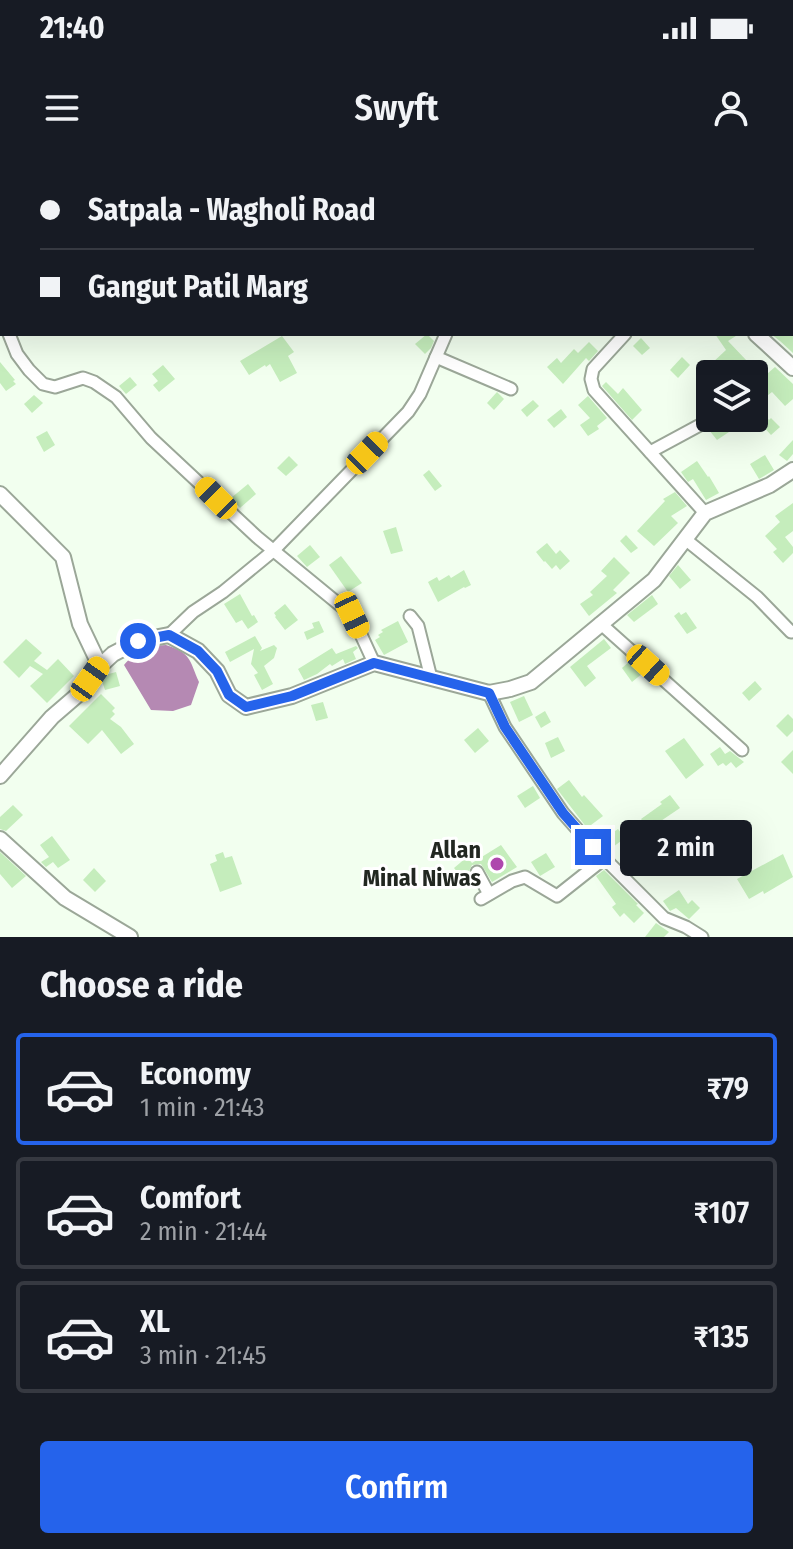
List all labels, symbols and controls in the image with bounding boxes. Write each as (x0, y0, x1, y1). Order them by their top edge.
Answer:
text: 21:40 (40, 10, 105, 46)
icon: menu (40, 86, 84, 130)
text: Swyft (355, 86, 439, 130)
icon: person (709, 86, 753, 130)
text: Satpala - Wagholi Road (88, 192, 376, 228)
text: Gangut Patil Marg (88, 269, 308, 305)
map controls (696, 360, 768, 432)
button: layers (696, 360, 768, 432)
car (342, 427, 392, 479)
car (191, 473, 241, 523)
car (331, 588, 373, 642)
route start (120, 623, 156, 659)
car (622, 640, 674, 690)
car (66, 652, 114, 706)
callout: 2 min (621, 819, 753, 875)
route end (575, 829, 611, 865)
text: 2 min (657, 832, 715, 863)
place label: Allan Minal Niwas (363, 836, 481, 892)
marker: Allan Minal Niwas (488, 855, 506, 873)
text: Choose a ride (40, 963, 243, 1007)
icon: car (44, 1053, 116, 1125)
text: Economy (140, 1056, 251, 1092)
text: ₹79 (707, 1071, 749, 1107)
text: 1 min · 21:43 (140, 1092, 265, 1123)
icon: car (44, 1177, 116, 1249)
text: Comfort (140, 1180, 241, 1216)
text: ₹107 (694, 1195, 749, 1231)
text: 2 min · 21:44 (140, 1216, 267, 1247)
icon: car (44, 1301, 116, 1373)
text: XL (140, 1304, 170, 1340)
text: ₹135 (693, 1319, 749, 1355)
text: 3 min · 21:45 (140, 1340, 267, 1371)
button: Confirm (40, 1441, 753, 1533)

